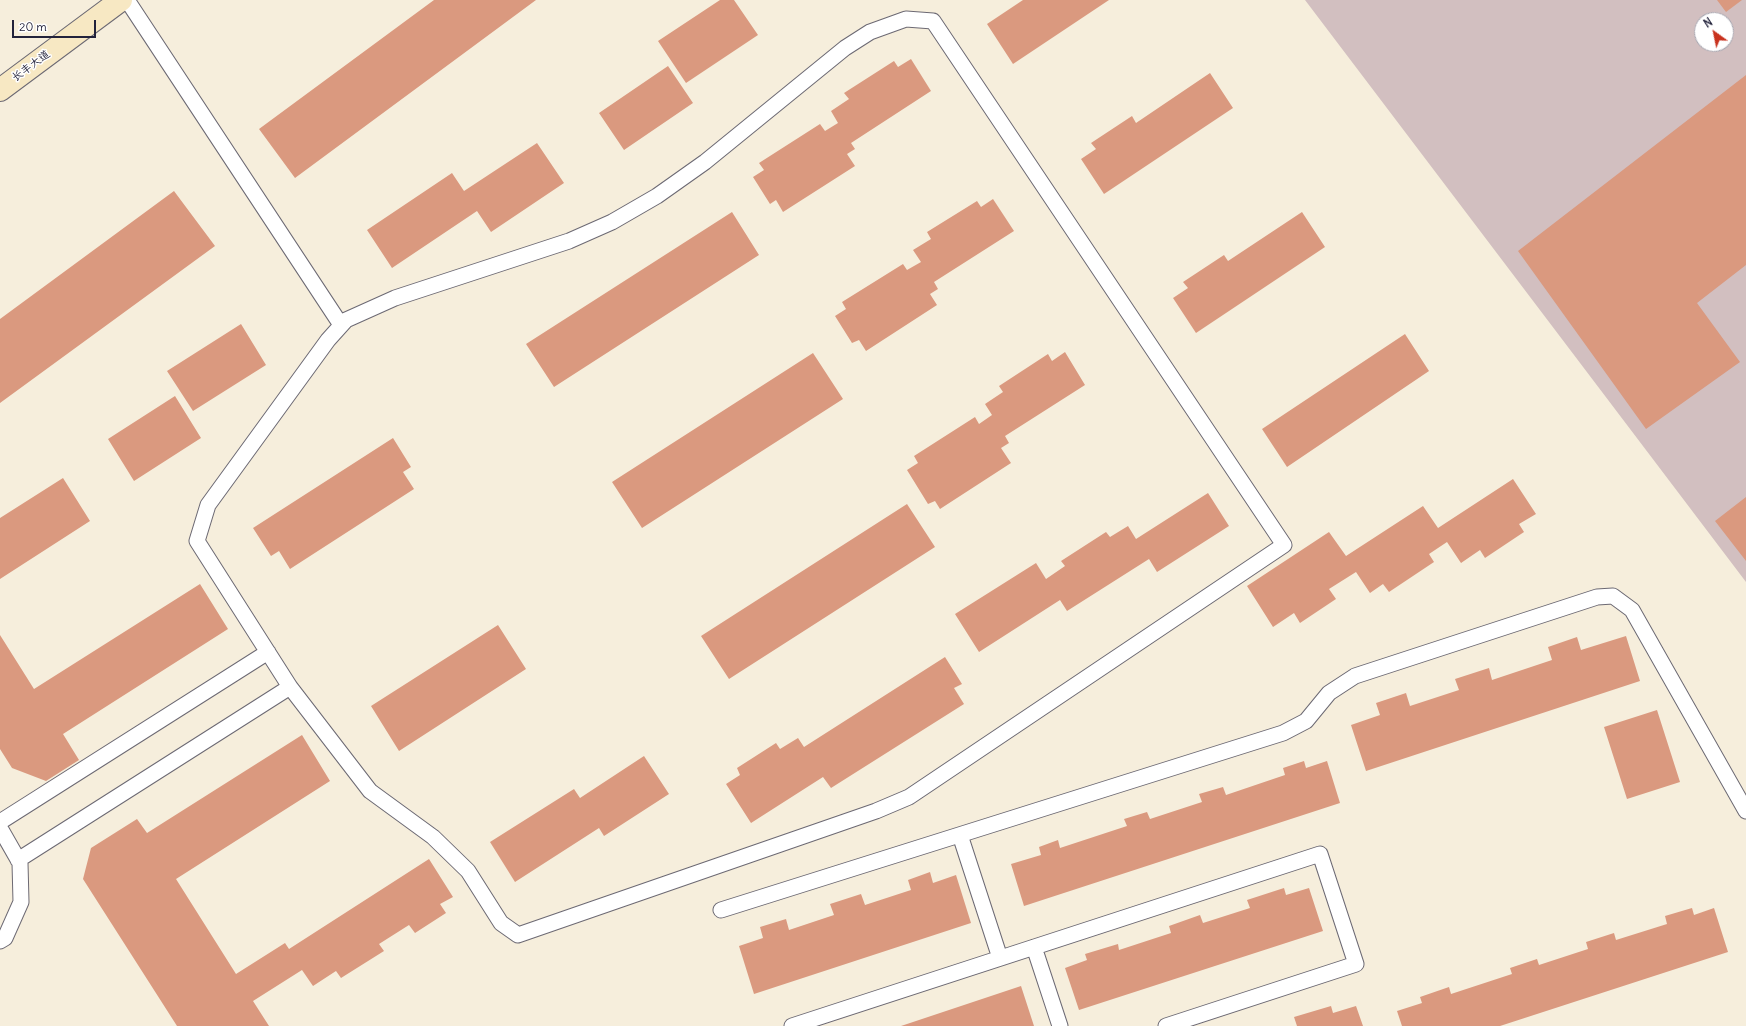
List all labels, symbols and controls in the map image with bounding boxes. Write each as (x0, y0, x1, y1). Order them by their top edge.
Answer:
scale bar (14, 12, 98, 38)
north arrow (1694, 12, 1734, 52)
text: N (1701, 15, 1715, 31)
text: 20 m (19, 19, 47, 34)
street label: 长丰大道 (9, 47, 53, 85)

